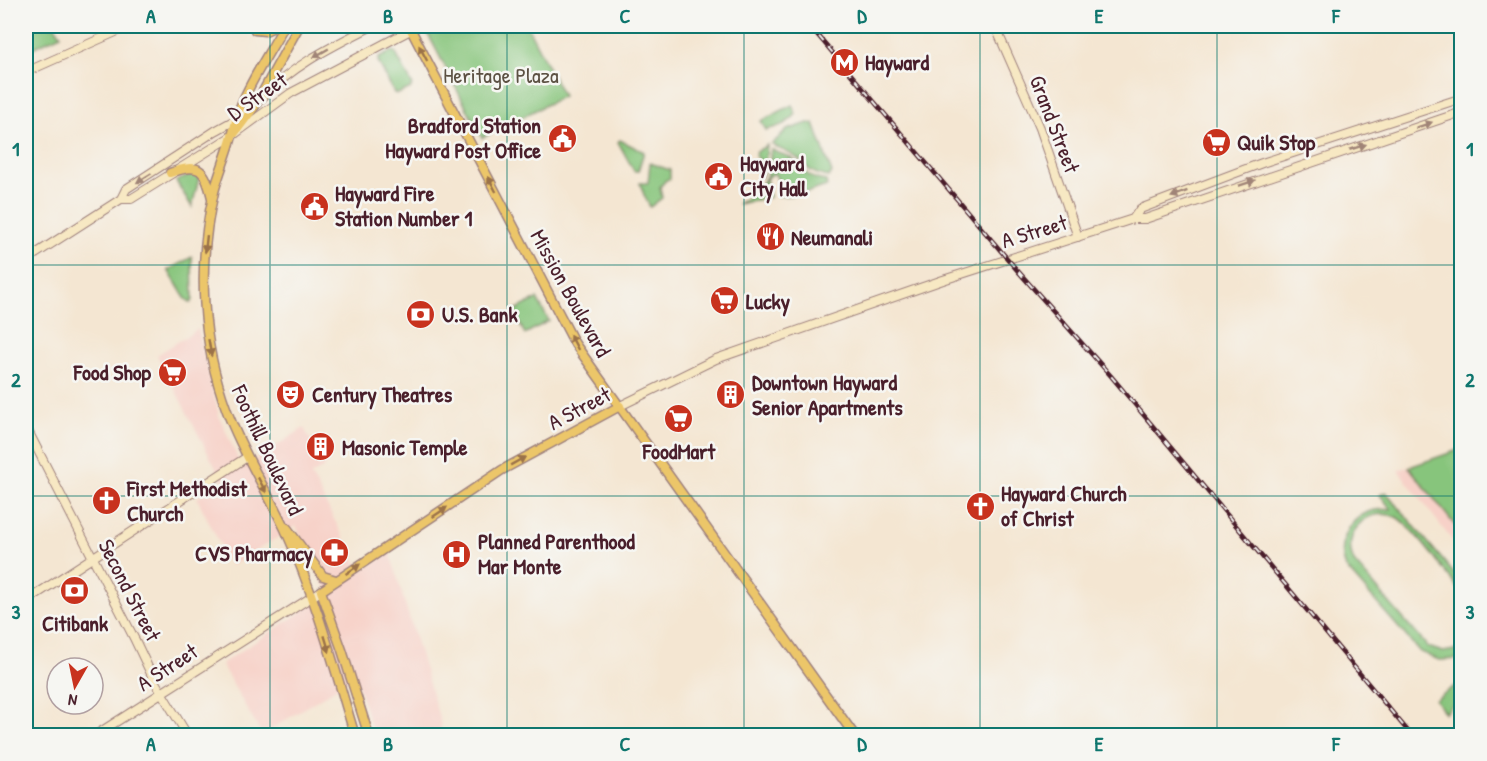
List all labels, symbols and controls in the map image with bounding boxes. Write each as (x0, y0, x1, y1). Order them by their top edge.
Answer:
text: A (146, 2, 156, 29)
text: B (383, 2, 393, 29)
text: C (620, 2, 631, 29)
text: D (857, 2, 867, 29)
text: E (1095, 2, 1104, 29)
text: F (1331, 2, 1341, 29)
one-way arrow (418, 44, 428, 61)
metro station icon: Hayward (828, 46, 860, 78)
place label: Hayward (865, 47, 930, 78)
one-way arrow (312, 48, 329, 58)
park label: Heritage Plaza (443, 60, 559, 90)
street label: D Street (221, 64, 293, 127)
street label: Grand Street (1023, 71, 1088, 178)
place label: Bradford Station Hayward Post Office (385, 110, 541, 166)
one-way arrow (1416, 120, 1434, 129)
public building icon: Bradford Station Hayward Post Office (546, 122, 578, 154)
supermarket icon: Quik Stop (1200, 126, 1232, 158)
place label: Quik Stop (1237, 127, 1316, 158)
text: 1 (12, 135, 20, 162)
text: 1 (1466, 135, 1474, 162)
one-way arrow (1349, 142, 1367, 151)
place label: Hayward City Hall (740, 148, 808, 204)
public building icon: Hayward City Hall (703, 160, 735, 192)
one-way arrow (136, 172, 152, 183)
one-way arrow (487, 175, 497, 192)
place label: Hayward Fire Station Number 1 (335, 178, 472, 233)
one-way arrow (1238, 178, 1256, 188)
one-way arrow (1170, 189, 1188, 199)
public building icon: Hayward Fire Station Number 1 (298, 190, 330, 222)
street label: A Street (998, 207, 1071, 255)
restaurant icon: Neumanali (754, 221, 786, 253)
place label: Neumanali (791, 222, 873, 252)
street label: Mission Boulevard (524, 224, 619, 363)
one-way arrow (201, 234, 211, 253)
supermarket icon: Lucky (709, 285, 741, 317)
place label: Lucky (746, 286, 791, 317)
bank icon: U.S. Bank (405, 298, 437, 330)
place label: U.S. Bank (442, 299, 518, 329)
one-way arrow (569, 333, 579, 350)
one-way arrow (206, 338, 215, 357)
supermarket icon: Food Shop (156, 356, 188, 388)
place label: Food Shop (73, 357, 152, 388)
text: 2 (11, 366, 21, 393)
text: 2 (1465, 366, 1475, 393)
place label: Downtown Hayward Senior Apartments (752, 367, 903, 423)
theatre icon: Century Theatres (275, 378, 307, 410)
street label: Foothill Boulevard (224, 379, 311, 520)
place label: Century Theatres (312, 379, 453, 410)
street label: A Street (542, 379, 616, 437)
building icon: Downtown Hayward Senior Apartments (715, 379, 747, 411)
supermarket icon: FoodMart (663, 403, 695, 435)
building icon: Masonic Temple (305, 431, 337, 463)
place label: Masonic Temple (342, 432, 468, 463)
place label: FoodMart (642, 436, 717, 466)
one-way arrow (510, 456, 527, 466)
place label: First Methodist Church (126, 473, 248, 528)
one-way arrow (257, 477, 267, 494)
place label: Hayward Church of Christ (1001, 478, 1127, 533)
church icon: First Methodist Church (90, 485, 122, 517)
church icon: Hayward Church of Christ (964, 490, 996, 522)
one-way arrow (432, 506, 448, 517)
place label: Planned Parenthood Mar Monte (478, 526, 635, 581)
street label: Second Street (91, 534, 169, 647)
pharmacy icon: CVS Pharmacy (318, 537, 350, 569)
place label: CVS Pharmacy (195, 538, 314, 569)
hospital icon: Planned Parenthood Mar Monte (441, 538, 473, 570)
one-way arrow (344, 563, 360, 575)
bank icon: Citibank (59, 575, 91, 607)
text: 3 (12, 598, 21, 625)
text: 3 (1466, 598, 1475, 625)
place label: Citibank (42, 608, 109, 638)
one-way arrow (323, 635, 332, 653)
street label: A Street (131, 636, 204, 698)
north arrow (45, 656, 105, 716)
text: N (66, 689, 79, 712)
text: A (146, 730, 156, 757)
text: B (383, 730, 393, 757)
text: C (620, 730, 631, 757)
text: D (857, 730, 867, 757)
text: E (1095, 730, 1104, 757)
text: F (1331, 730, 1341, 757)

